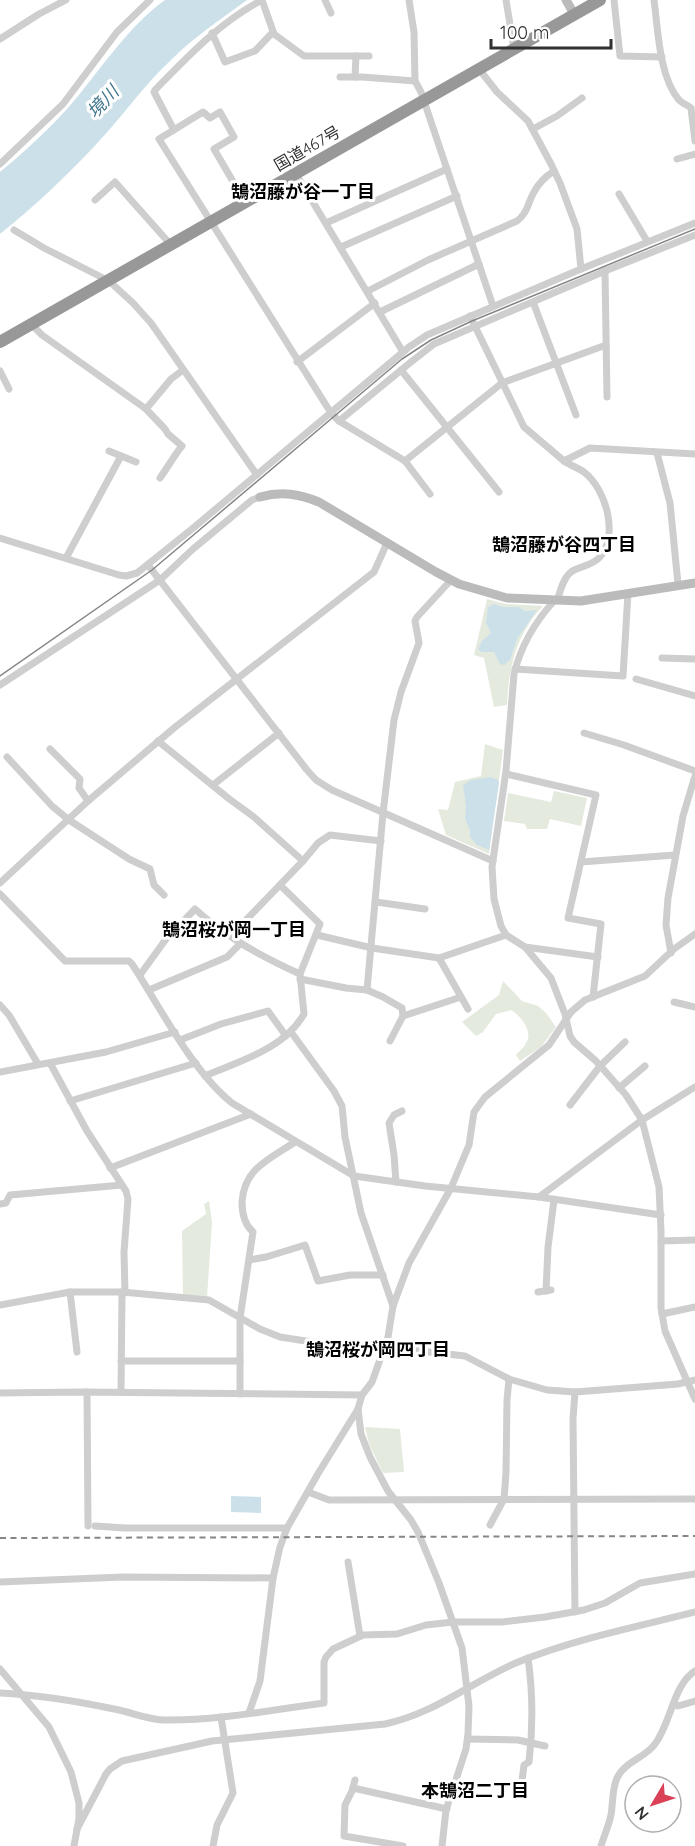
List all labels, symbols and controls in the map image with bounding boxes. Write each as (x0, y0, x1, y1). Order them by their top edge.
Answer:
scale bar (491, 12, 611, 50)
text: 100 m (500, 21, 549, 44)
water label: 境川 (82, 79, 125, 123)
street label: 国道467号 (270, 121, 344, 175)
district label: 鵠沼藤が谷一丁目 (231, 180, 375, 203)
district label: 鵠沼藤が谷四丁目 (492, 533, 636, 556)
district label: 鵠沼桜が岡一丁目 (162, 918, 306, 941)
district label: 鵠沼桜が岡四丁目 (306, 1338, 450, 1361)
north arrow (623, 1774, 683, 1834)
district label: 本鵠沼二丁目 (421, 1779, 529, 1802)
text: N (630, 1803, 653, 1824)

